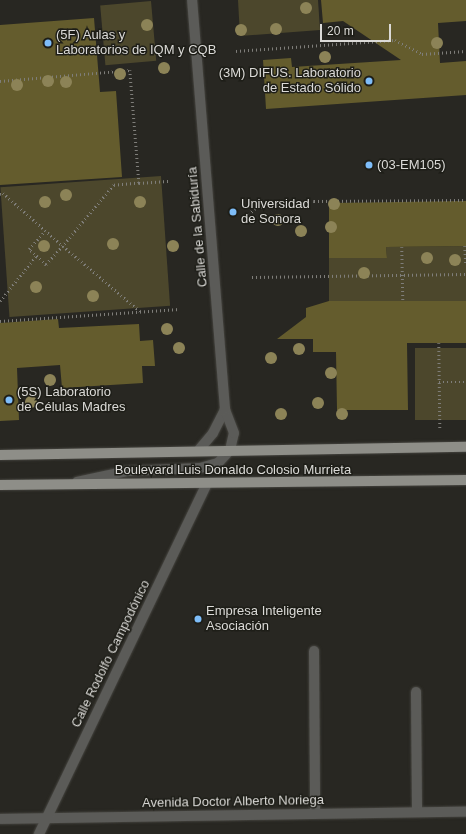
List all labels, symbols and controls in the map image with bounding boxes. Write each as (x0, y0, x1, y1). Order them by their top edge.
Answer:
scale bar (322, 16, 393, 42)
text: 20 m (327, 24, 354, 38)
place label: (5F) Aulas y Laboratorios de IQM y CQB (56, 28, 216, 59)
marker: (5F) Aulas y Laboratorios de IQM y CQB (43, 38, 53, 48)
place label: (3M) DIFUS. Laboratorio de Estado Sólido (219, 66, 361, 97)
marker: (3M) DIFUS. Laboratorio de Estado Sólido (364, 76, 374, 86)
place label: (03-EM105) (377, 157, 446, 173)
marker: (03-EM105) (364, 160, 374, 170)
street label: Calle de la Sabiduría (185, 166, 211, 288)
place label: Universidad de Sonora (241, 197, 310, 228)
marker: Universidad de Sonora (228, 207, 238, 217)
place label: (5S) Laboratorio de Células Madres (17, 385, 125, 416)
marker: (5S) Laboratorio de Células Madres (4, 395, 14, 405)
street label: Boulevard Luis Donaldo Colosio Murrieta (115, 462, 351, 478)
street label: Calle Rodolfo Campodónico (69, 578, 153, 730)
place label: Empresa Inteligente Asociación (206, 604, 322, 635)
marker: Empresa Inteligente Asociación (193, 614, 203, 624)
street label: Avenida Doctor Alberto Noriega (142, 793, 324, 811)

